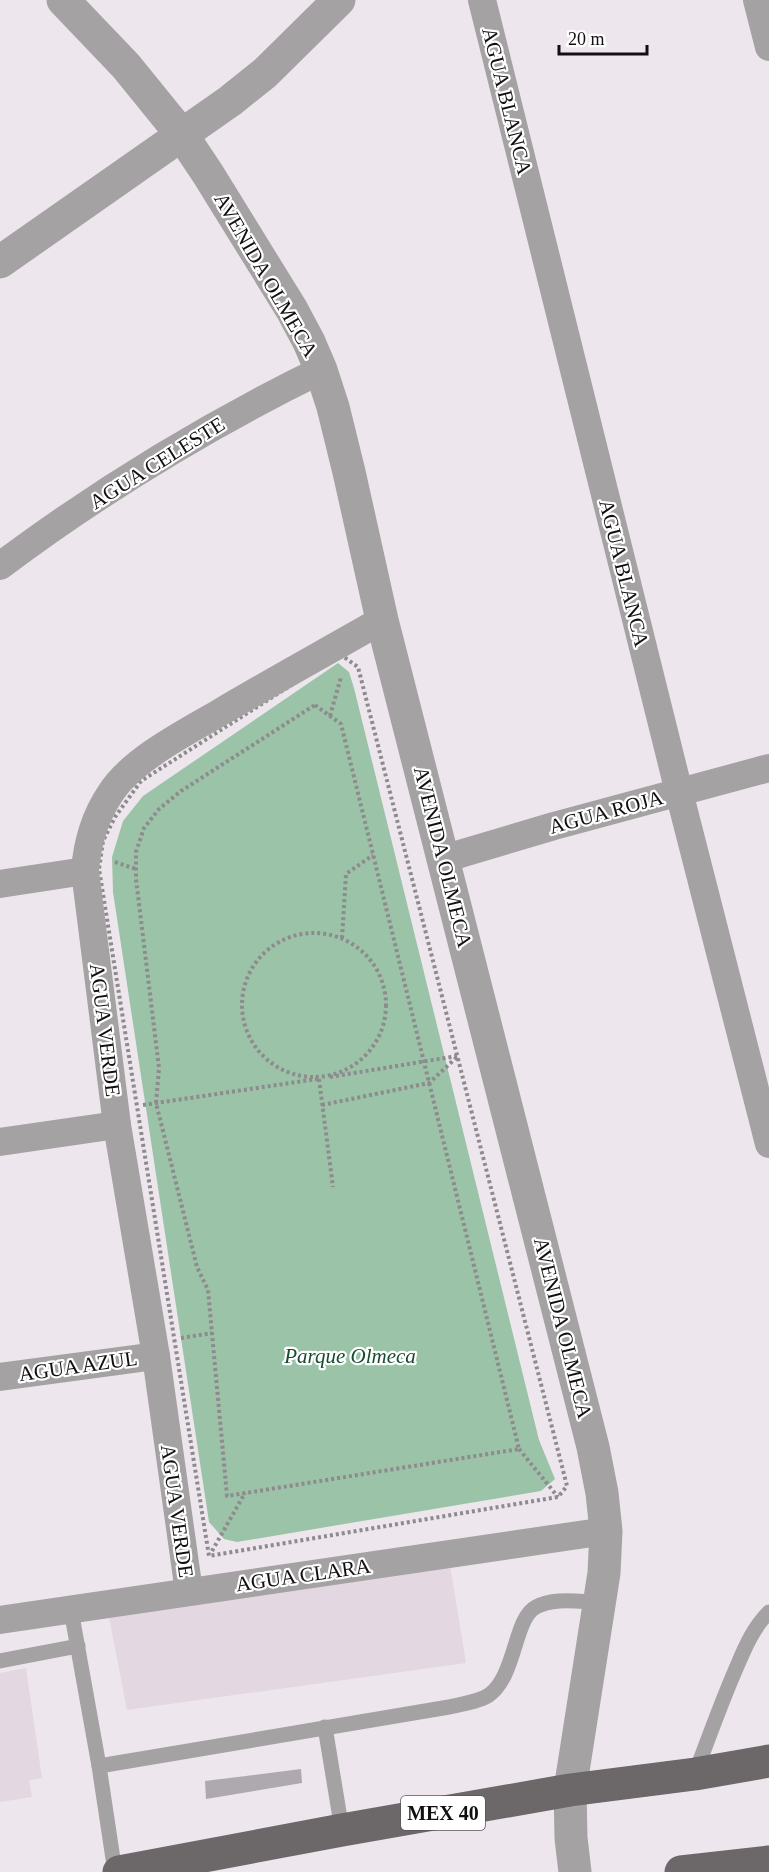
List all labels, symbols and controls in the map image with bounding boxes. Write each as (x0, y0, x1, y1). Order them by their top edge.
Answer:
scale bar (559, 18, 648, 56)
street label: AGUA BLANCA (477, 25, 537, 178)
text: 20 m (568, 29, 605, 49)
street label: AVENIDA OLMECA (209, 189, 323, 362)
street label: AGUA CELESTE (85, 412, 229, 514)
street label: AGUA BLANCA (594, 497, 654, 650)
street label: AVENIDA OLMECA (409, 764, 477, 951)
street label: AGUA ROJA (546, 785, 667, 839)
street label: AGUA VERDE (85, 962, 125, 1098)
street label: AVENIDA OLMECA (529, 1235, 597, 1422)
park label: Parque Olmeca (283, 1344, 416, 1368)
street label: AGUA AZUL (17, 1346, 139, 1386)
street label: AGUA VERDE (156, 1443, 198, 1579)
street label: AGUA CLARA (234, 1554, 373, 1596)
road number: MEX 40 (401, 1796, 485, 1830)

